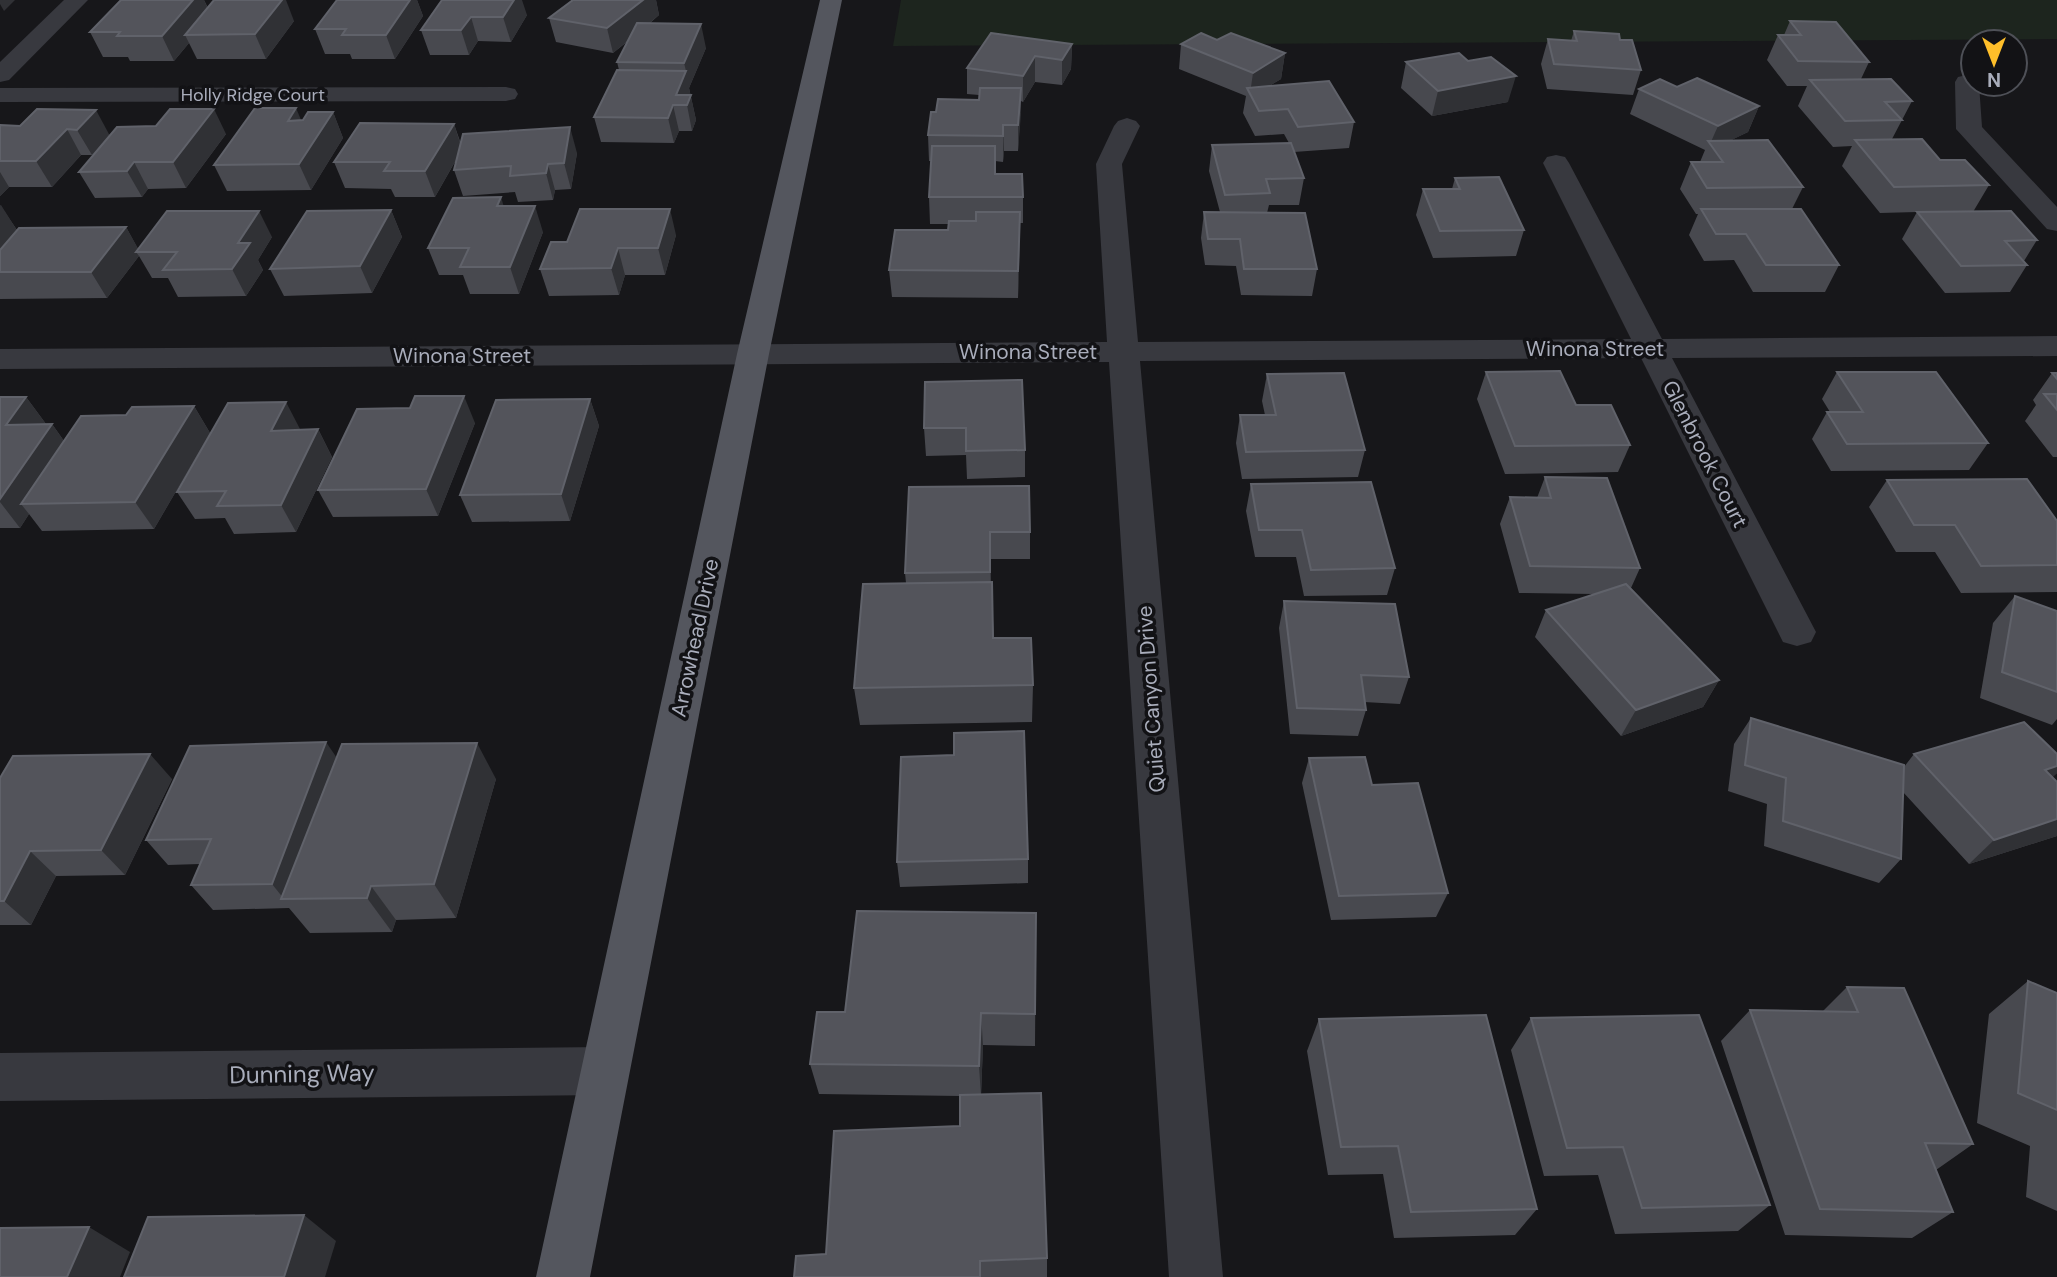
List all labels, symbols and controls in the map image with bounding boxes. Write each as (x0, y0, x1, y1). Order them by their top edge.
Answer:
north arrow (1959, 28, 2029, 98)
text: N (1987, 67, 2001, 92)
street label: Holly Ridge Court (181, 83, 325, 107)
street label: Winona Street (1526, 335, 1664, 363)
street label: Winona Street (959, 338, 1097, 366)
street label: Winona Street (393, 342, 531, 370)
street label: Glenbrook Court (1656, 376, 1754, 532)
street label: Arrowhead Drive (665, 556, 725, 720)
street label: Quiet Canyon Drive (1130, 604, 1172, 793)
street label: Dunning Way (229, 1057, 375, 1090)

